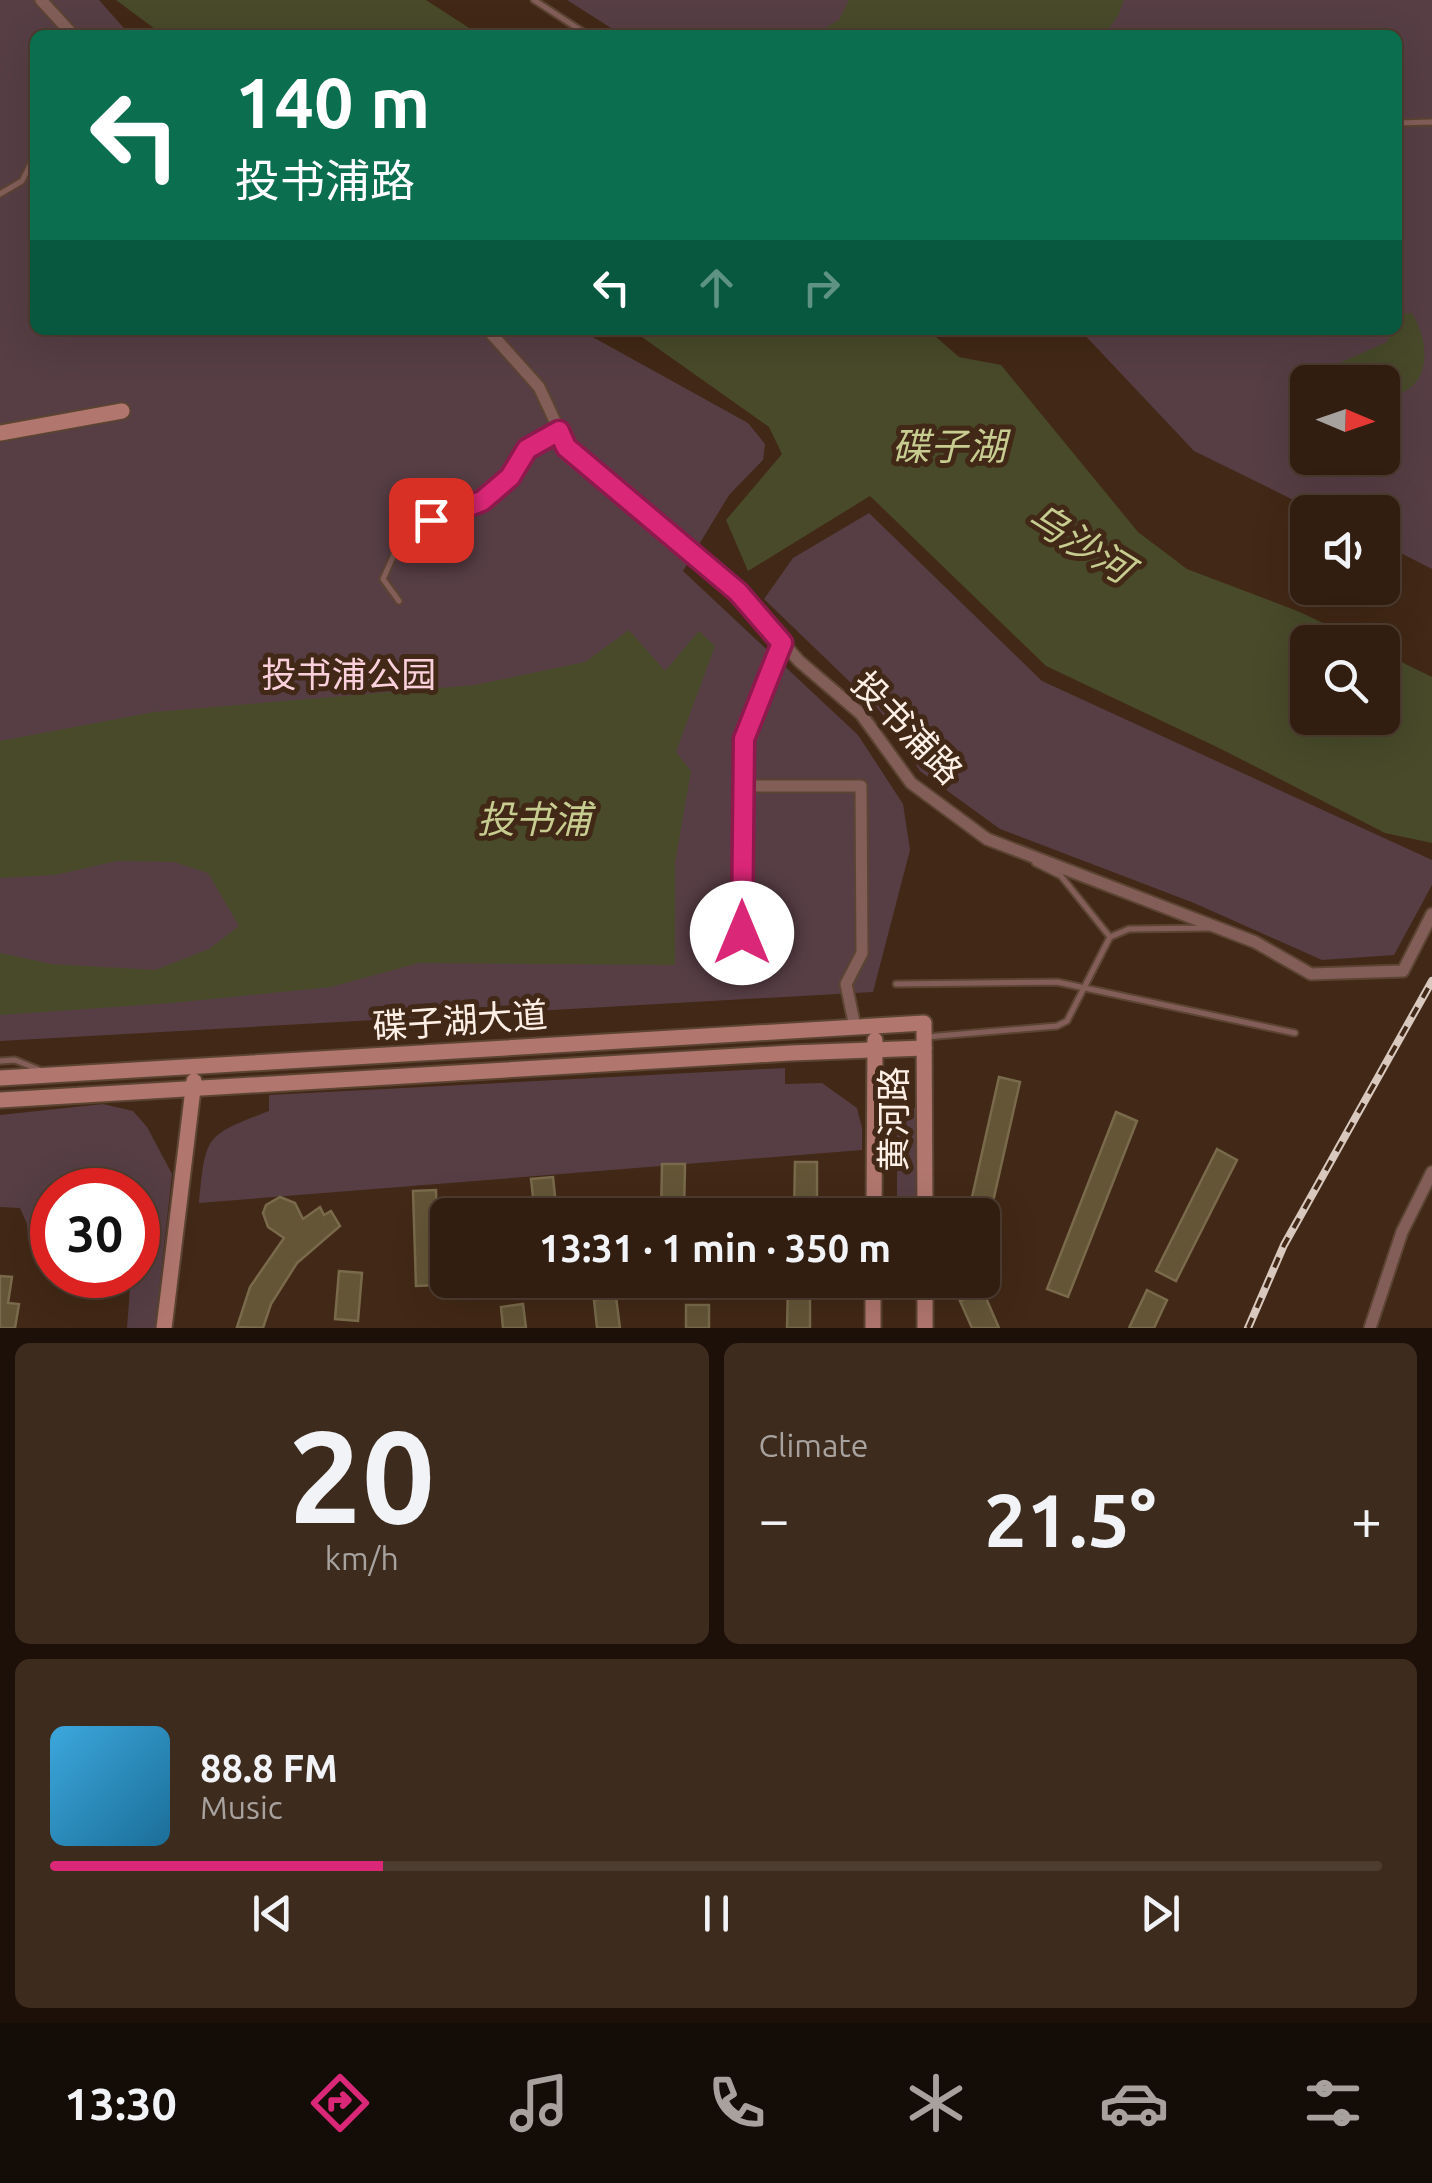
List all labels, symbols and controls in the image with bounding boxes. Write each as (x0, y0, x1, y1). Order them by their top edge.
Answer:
text: 140 m (235, 63, 430, 141)
icon: left (70, 70, 200, 200)
text: 投书浦路 (235, 155, 415, 206)
icon: left (584, 260, 639, 315)
icon: ahead (689, 260, 744, 315)
icon: right (794, 260, 849, 315)
north arrow (1290, 365, 1400, 475)
map controls (1290, 365, 1400, 735)
water label: 碟子湖 (892, 425, 1011, 467)
pin (389, 478, 474, 563)
icon: arrive (404, 493, 459, 548)
water label: 乌沙河 (1021, 494, 1146, 594)
button: sound (1290, 495, 1400, 605)
button: search (1290, 625, 1400, 735)
park label: 投书浦公园 (261, 654, 437, 694)
street label: 投书浦路 (845, 663, 971, 792)
water label: 投书浦 (477, 798, 597, 840)
position arrow (690, 881, 794, 985)
street label: 碟子湖大道 (371, 994, 549, 1046)
street label: 黄河路 (873, 1066, 913, 1172)
speed limit sign: 30 (30, 1168, 160, 1298)
text: 13:31 · 1 min · 350 m (539, 1227, 891, 1269)
text: 20 (288, 1402, 435, 1548)
text: Climate (759, 1427, 869, 1463)
text: 21.5° (984, 1477, 1156, 1561)
text: − (759, 1488, 790, 1549)
text: + (1351, 1488, 1382, 1549)
text: km/h (325, 1540, 399, 1576)
text: 88.8 FM (200, 1747, 338, 1789)
text: Music (200, 1789, 283, 1825)
icon: previous (245, 1886, 300, 1941)
icon: pause (689, 1886, 744, 1941)
icon: next (1133, 1886, 1188, 1941)
icon: directions (305, 2068, 375, 2138)
icon: music (504, 2068, 574, 2138)
icon: phone (702, 2068, 772, 2138)
icon: climate (901, 2068, 971, 2138)
icon: car (1099, 2068, 1169, 2138)
icon: filters (1298, 2068, 1368, 2138)
text: 13:30 (64, 2078, 177, 2129)

